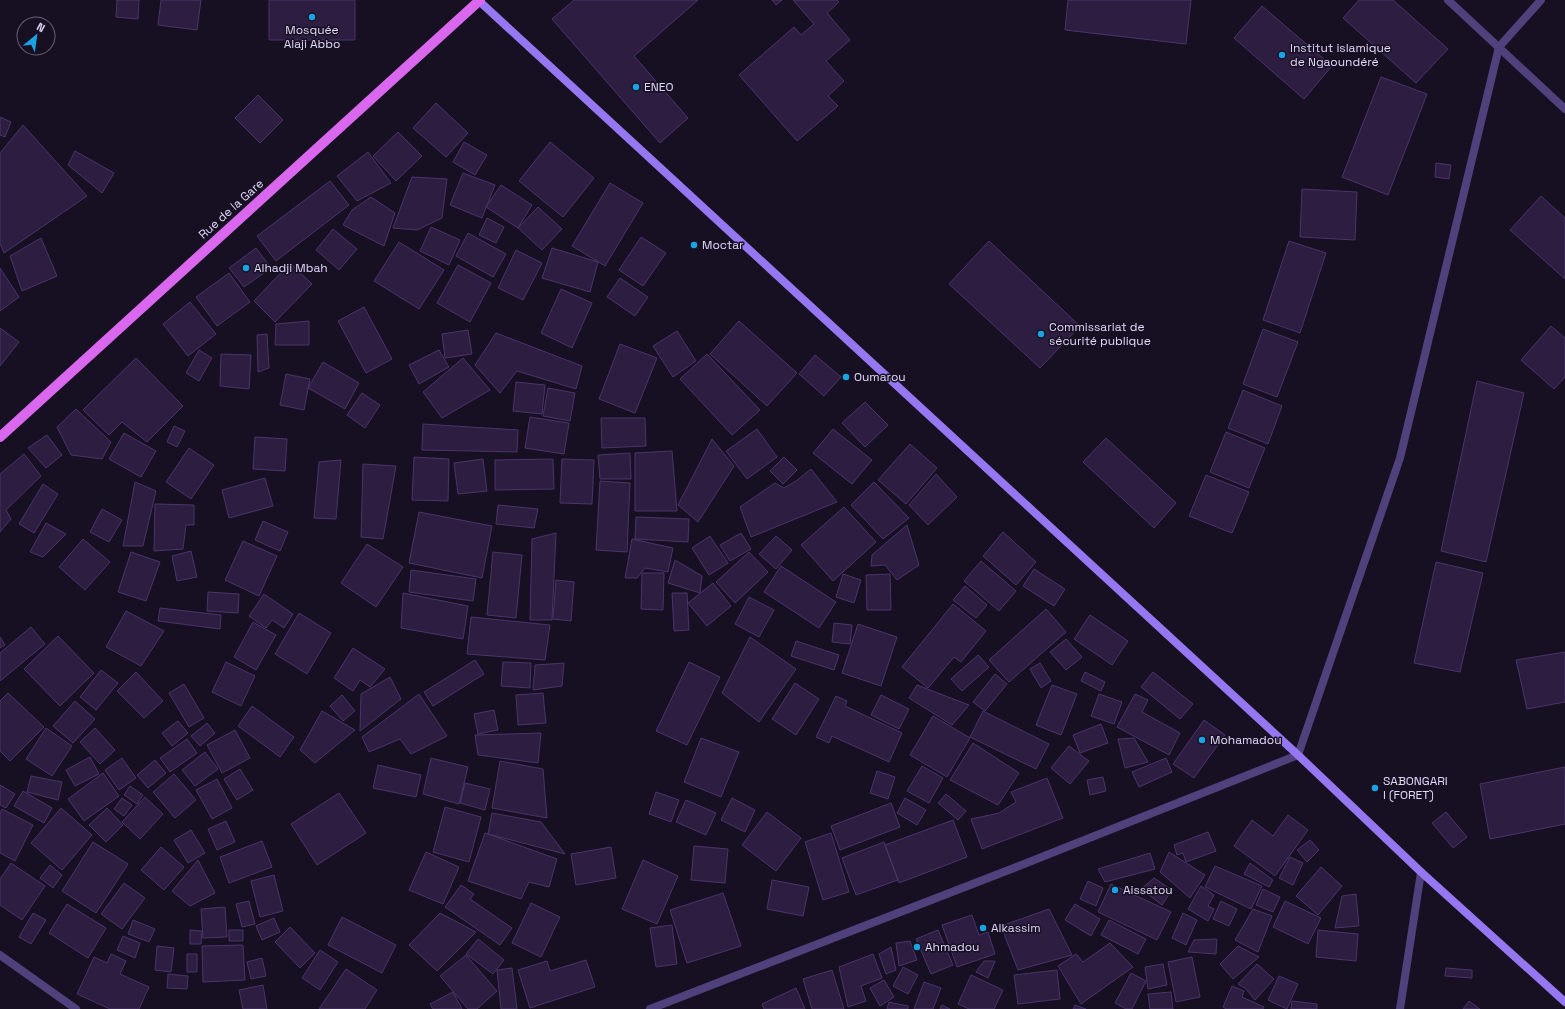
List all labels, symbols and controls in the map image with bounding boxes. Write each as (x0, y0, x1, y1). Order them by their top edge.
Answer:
marker: Mosquée Alaji Abbo (307, 12, 317, 22)
north arrow (16, 16, 56, 56)
text: N (34, 19, 47, 35)
place label: Mosquée Alaji Abbo (284, 22, 340, 52)
place label: Institut islamique de Ngaoundéré (1290, 40, 1391, 70)
marker: Institut islamique de Ngaoundéré (1277, 50, 1287, 60)
place label: ENEO (644, 79, 674, 95)
marker: ENEO (631, 82, 641, 92)
street label: Rue de la Gare (195, 176, 267, 242)
place label: Moctar (702, 237, 744, 253)
marker: Moctar (689, 240, 699, 250)
place label: Alhadji Mbah (254, 260, 328, 276)
marker: Alhadji Mbah (241, 263, 251, 273)
place label: Commissariat de sécurité publique (1049, 319, 1151, 349)
marker: Commissariat de sécurité publique (1036, 329, 1046, 339)
place label: Oumarou (854, 369, 906, 385)
marker: Oumarou (841, 372, 851, 382)
place label: Mohamadou (1210, 732, 1282, 748)
marker: Mohamadou (1197, 735, 1207, 745)
place label: SABONGARI I (FORET) (1383, 773, 1448, 803)
marker: SABONGARI I (FORET) (1370, 783, 1380, 793)
place label: Aissatou (1123, 882, 1173, 898)
marker: Aissatou (1110, 885, 1120, 895)
place label: Alkassim (991, 920, 1041, 936)
marker: Alkassim (978, 923, 988, 933)
place label: Ahmadou (925, 939, 979, 955)
marker: Ahmadou (912, 942, 922, 952)

